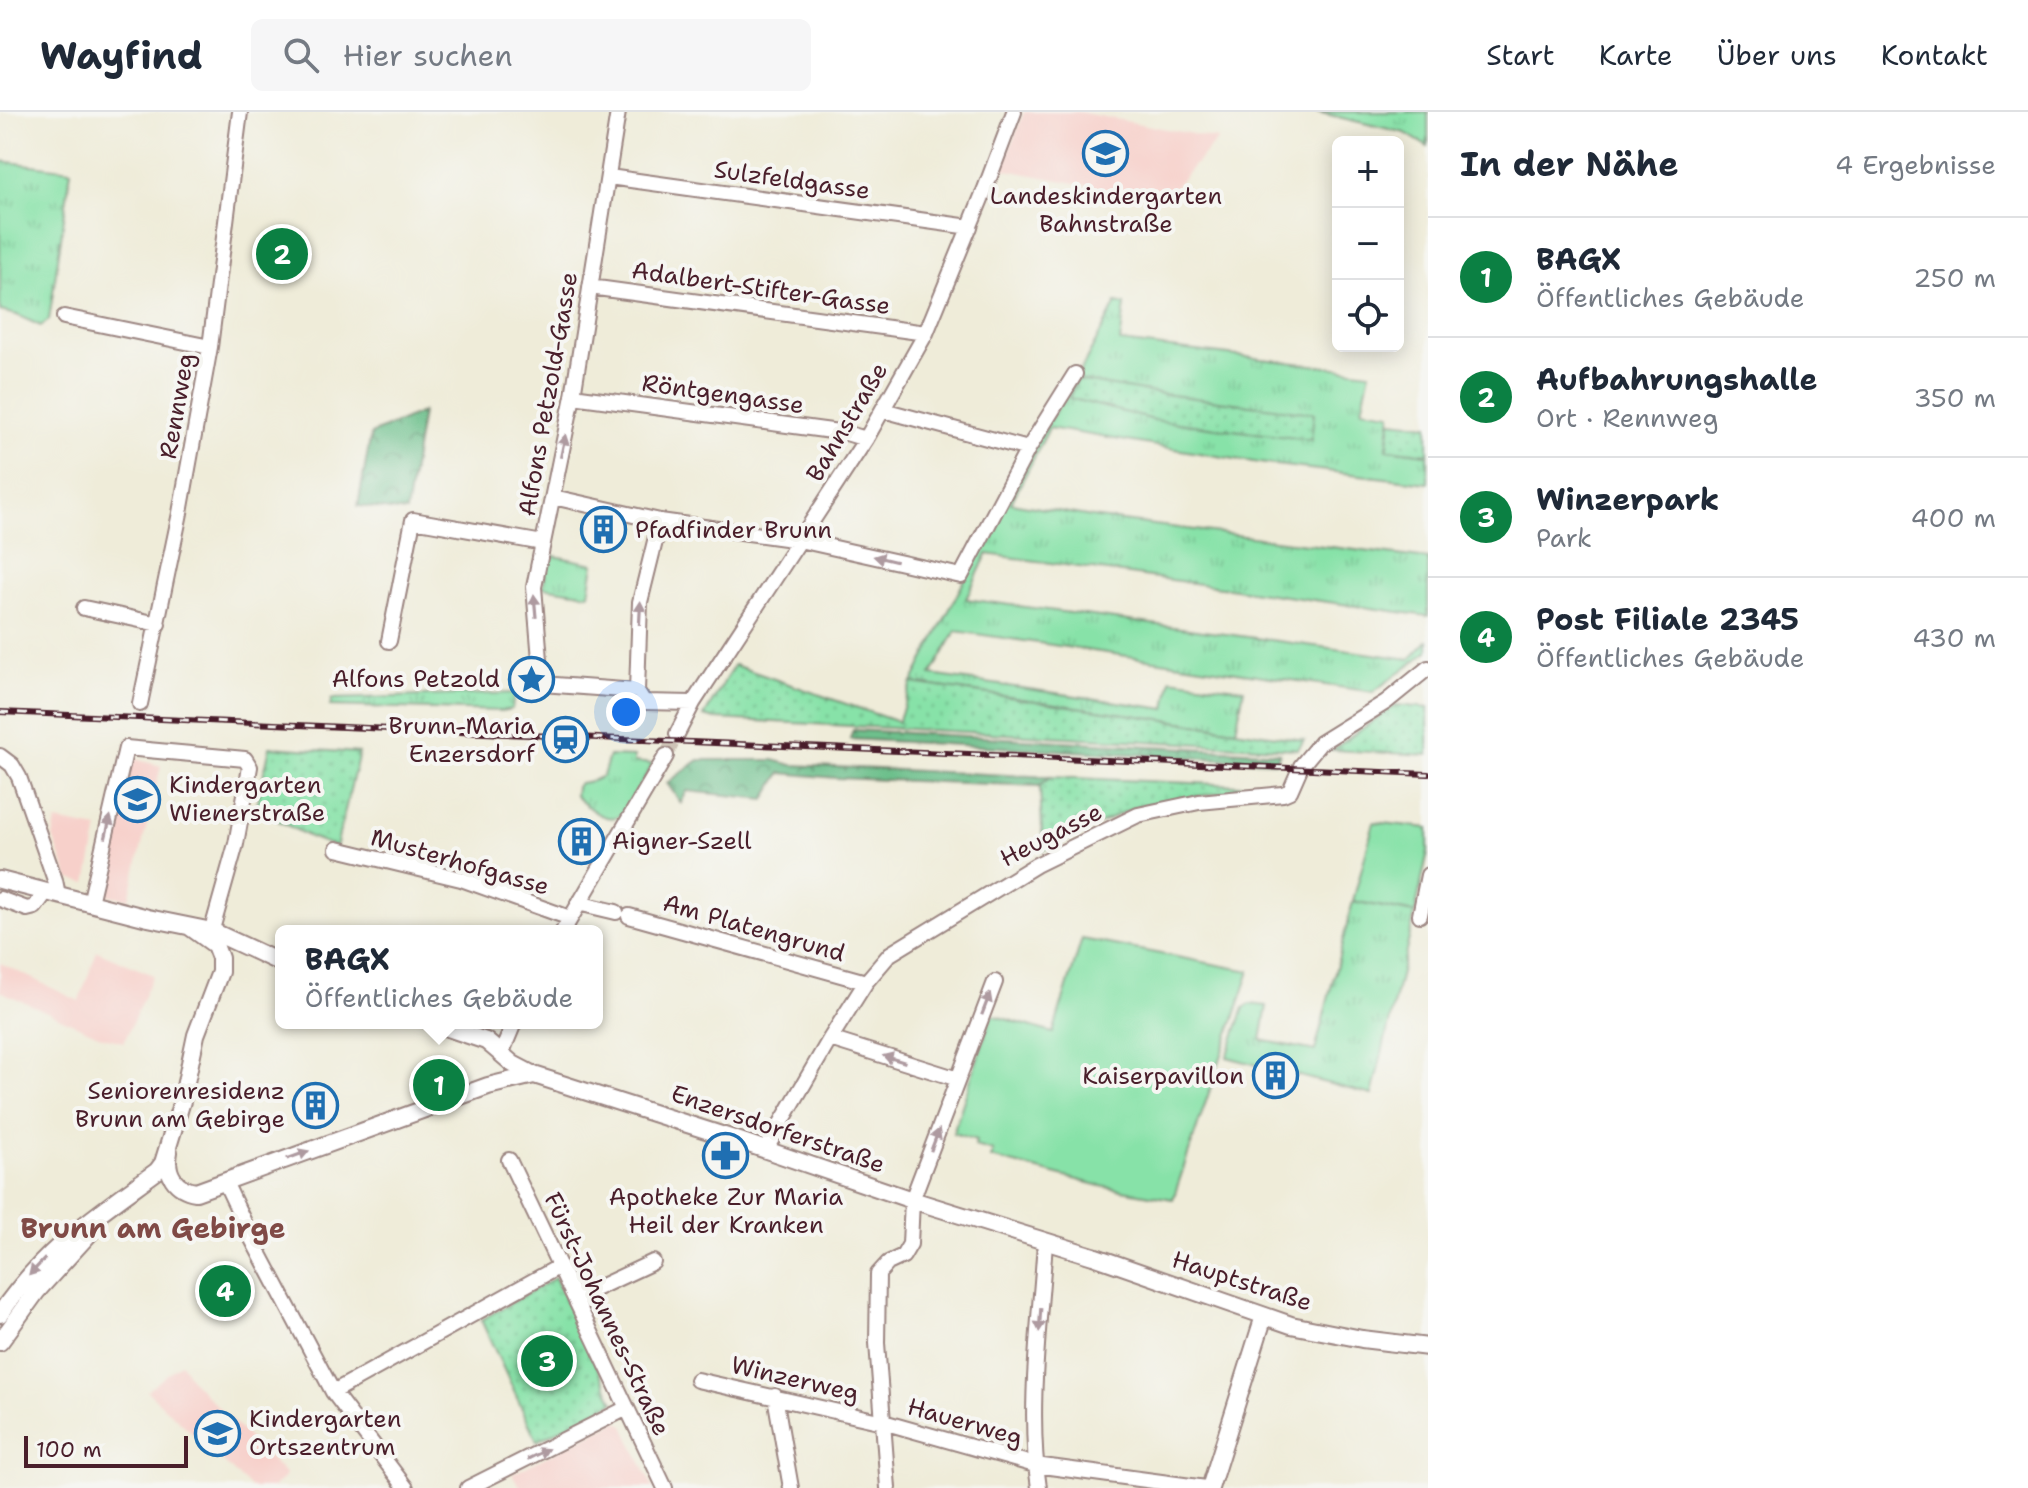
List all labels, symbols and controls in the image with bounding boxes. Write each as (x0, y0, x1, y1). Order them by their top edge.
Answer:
search box (251, 19, 811, 91)
text: Wayfind (40, 30, 203, 81)
icon: search (279, 33, 323, 77)
text: Hier suchen (343, 35, 513, 76)
text: Start (1486, 36, 1555, 74)
text: Karte (1599, 36, 1673, 74)
text: Über uns (1717, 36, 1837, 74)
text: Kontakt (1881, 36, 1988, 74)
school or university icon: Landeskindergarten Bahnstraße (1082, 130, 1130, 178)
map controls (1332, 136, 1404, 352)
button: + (1332, 136, 1404, 208)
text: In der Nähe (1460, 141, 1679, 187)
text: 4 Ergebnisse (1835, 147, 1996, 182)
street label: Sulzfeldgasse (712, 153, 872, 207)
place label: Landeskindergarten Bahnstraße (990, 180, 1222, 240)
button: − (1332, 208, 1404, 280)
pin: 2 (256, 224, 308, 284)
text: BAGX (1536, 239, 1621, 280)
street label: Adalbert-Stifter-Gasse (630, 254, 892, 322)
text: 1 (1480, 260, 1492, 295)
text: 250 m (1913, 260, 1996, 295)
street label: Alfons Petzold-Gasse (511, 269, 585, 519)
button: locate (1332, 280, 1404, 352)
text: Öffentliches Gebäude (1536, 280, 1805, 315)
street label: Rennweg (152, 351, 202, 461)
street label: Bahnstraße (799, 356, 895, 488)
text: Aufbahrungshalle (1536, 359, 1818, 400)
street label: Röntgengasse (640, 367, 806, 421)
text: 2 (1477, 380, 1495, 415)
text: 350 m (1913, 380, 1996, 415)
text: Ort · Rennweg (1536, 400, 1718, 435)
one-way arrow (557, 434, 570, 459)
text: Winzerpark (1536, 479, 1719, 520)
text: 3 (1477, 500, 1495, 535)
text: 400 m (1911, 500, 1996, 535)
building icon: Pfadfinder Brunn (580, 506, 628, 554)
place label: Pfadfinder Brunn (635, 514, 832, 546)
text: Park (1536, 520, 1592, 555)
one-way arrow (872, 552, 897, 565)
one-way arrow (528, 593, 541, 618)
text: Post Filiale 2345 (1536, 599, 1799, 640)
one-way arrow (633, 600, 646, 625)
text: 4 (1477, 620, 1495, 655)
text: 430 m (1912, 620, 1996, 655)
text: Öffentliches Gebäude (1536, 640, 1805, 675)
place icon: Alfons Petzold (507, 655, 555, 703)
place label: Alfons Petzold (332, 663, 500, 695)
your location (606, 692, 646, 732)
place label: Brunn-Maria Enzersdorf (389, 710, 536, 770)
station icon: Brunn-Maria Enzersdorf (542, 716, 590, 764)
place label: Kindergarten Wienerstraße (169, 769, 325, 829)
school or university icon: Kindergarten Wienerstraße (114, 775, 162, 823)
street label: Heugasse (995, 796, 1107, 874)
one-way arrow (102, 815, 114, 840)
building icon: Aigner-Szell (557, 817, 605, 865)
street label: Musterhofgasse (367, 821, 553, 903)
place label: Aigner-Szell (612, 825, 752, 857)
street label: Am Platengrund (659, 887, 849, 969)
popup (275, 925, 603, 1029)
text: BAGX (305, 939, 390, 980)
text: Öffentliches Gebäude (305, 980, 573, 1015)
one-way arrow (981, 992, 993, 1016)
one-way arrow (882, 1052, 906, 1065)
building icon: Kaiserpavillon (1251, 1052, 1299, 1100)
pin: 1 (413, 1055, 465, 1115)
place label: Kaiserpavillon (1082, 1060, 1244, 1092)
place label: Seniorenresidenz Brunn am Gebirge (75, 1075, 285, 1135)
street label: Enzersdorferstraße (667, 1077, 889, 1181)
building icon: Seniorenresidenz Brunn am Gebirge (292, 1081, 340, 1129)
one-way arrow (929, 1128, 942, 1152)
pharmacy icon: Apotheke Zur Maria Heil der Kranken (702, 1131, 750, 1179)
one-way arrow (287, 1149, 311, 1161)
place label: Apotheke Zur Maria Heil der Kranken (609, 1181, 843, 1241)
street label: Fürst-Johannes-Straße (536, 1187, 678, 1441)
district label: Brunn am Gebirge (20, 1209, 286, 1247)
street label: Hauptstraße (1168, 1243, 1316, 1319)
one-way arrow (28, 1258, 46, 1277)
pin: 4 (199, 1261, 251, 1321)
one-way arrow (1034, 1308, 1047, 1333)
pin: 3 (521, 1331, 573, 1391)
street label: Winzerweg (728, 1349, 862, 1409)
street label: Hauerweg (904, 1390, 1026, 1454)
place label: Kindergarten Ortszentrum (249, 1403, 401, 1463)
school or university icon: Kindergarten Ortszentrum (194, 1409, 242, 1457)
scale bar (24, 1432, 188, 1468)
text: 100 m (36, 1435, 102, 1464)
one-way arrow (526, 1447, 550, 1461)

